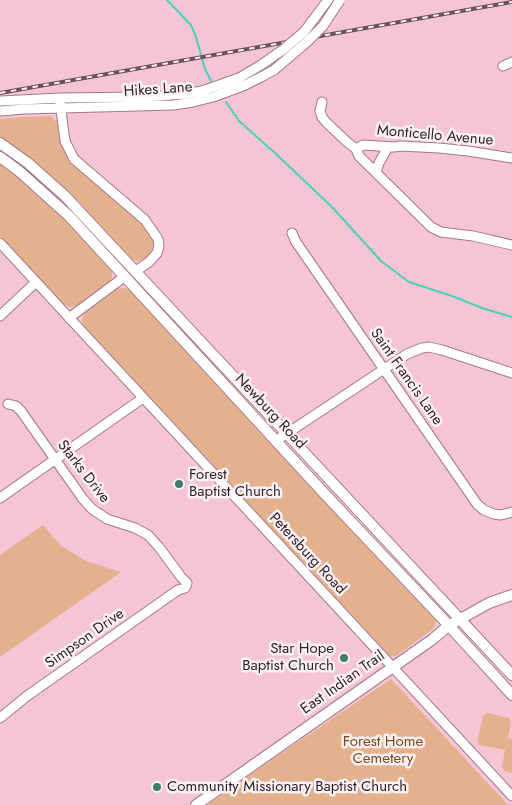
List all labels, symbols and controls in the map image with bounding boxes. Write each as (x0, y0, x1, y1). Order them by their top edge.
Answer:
street label: Hikes Lane (123, 79, 193, 101)
street label: Monticello Avenue (376, 122, 494, 150)
street label: Saint Francis Lane (366, 325, 446, 429)
street label: Newburg Road (231, 371, 309, 453)
street label: Starks Drive (53, 437, 113, 507)
place label: Forest Baptist Church (189, 466, 281, 501)
marker: Forest Baptist Church (173, 478, 185, 490)
street label: Petersburg Road (265, 510, 349, 598)
street label: Simpson Drive (42, 605, 128, 673)
place label: Star Hope Baptist Church (242, 640, 334, 675)
street label: East Indian Trail (297, 647, 389, 719)
marker: Star Hope Baptist Church (338, 652, 350, 664)
park label: Forest Home Cemetery (343, 733, 423, 768)
place label: Community Missionary Baptist Church (167, 778, 407, 796)
marker: Community Missionary Baptist Church (151, 781, 163, 793)

